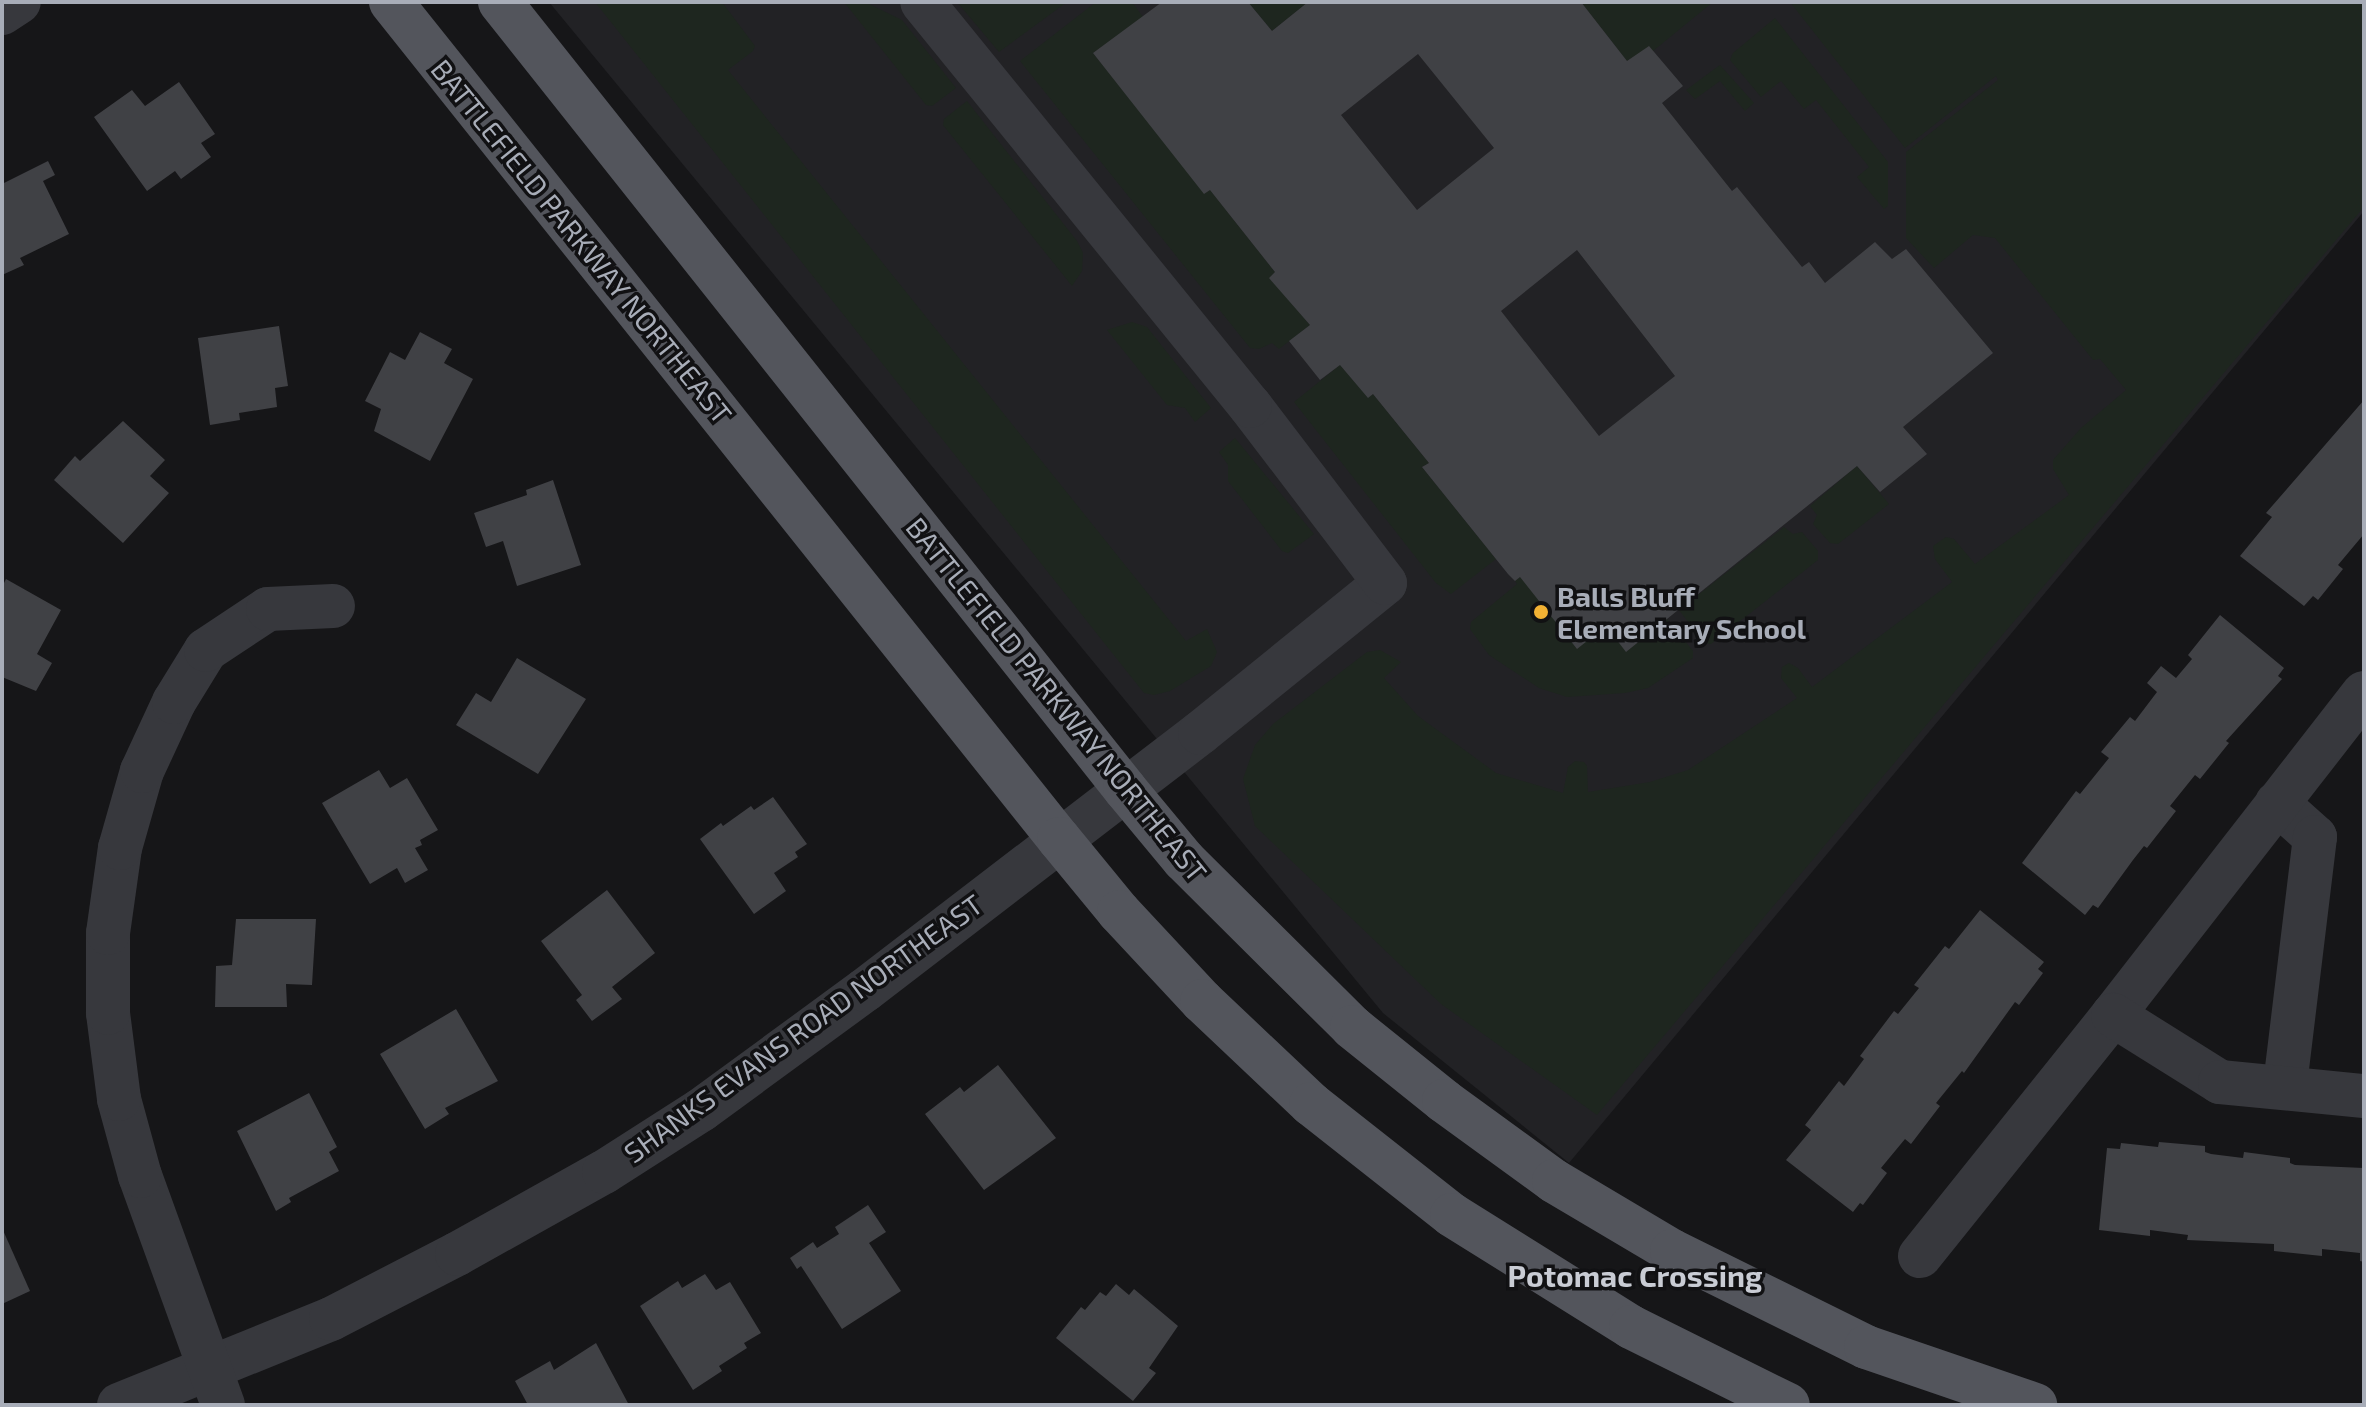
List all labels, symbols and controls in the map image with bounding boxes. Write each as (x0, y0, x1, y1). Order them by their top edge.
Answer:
street label: BATTLEFIELD PARKWAY NORTHEAST (424, 52, 740, 430)
street label: BATTLEFIELD PARKWAY NORTHEAST (899, 510, 1215, 888)
place label: Balls Bluff Elementary School (1557, 579, 1806, 645)
marker: Balls Bluff Elementary School (1532, 603, 1550, 621)
street label: SHANKS EVANS ROAD NORTHEAST (617, 887, 989, 1169)
district label: Potomac Crossing (1508, 1257, 1762, 1293)

